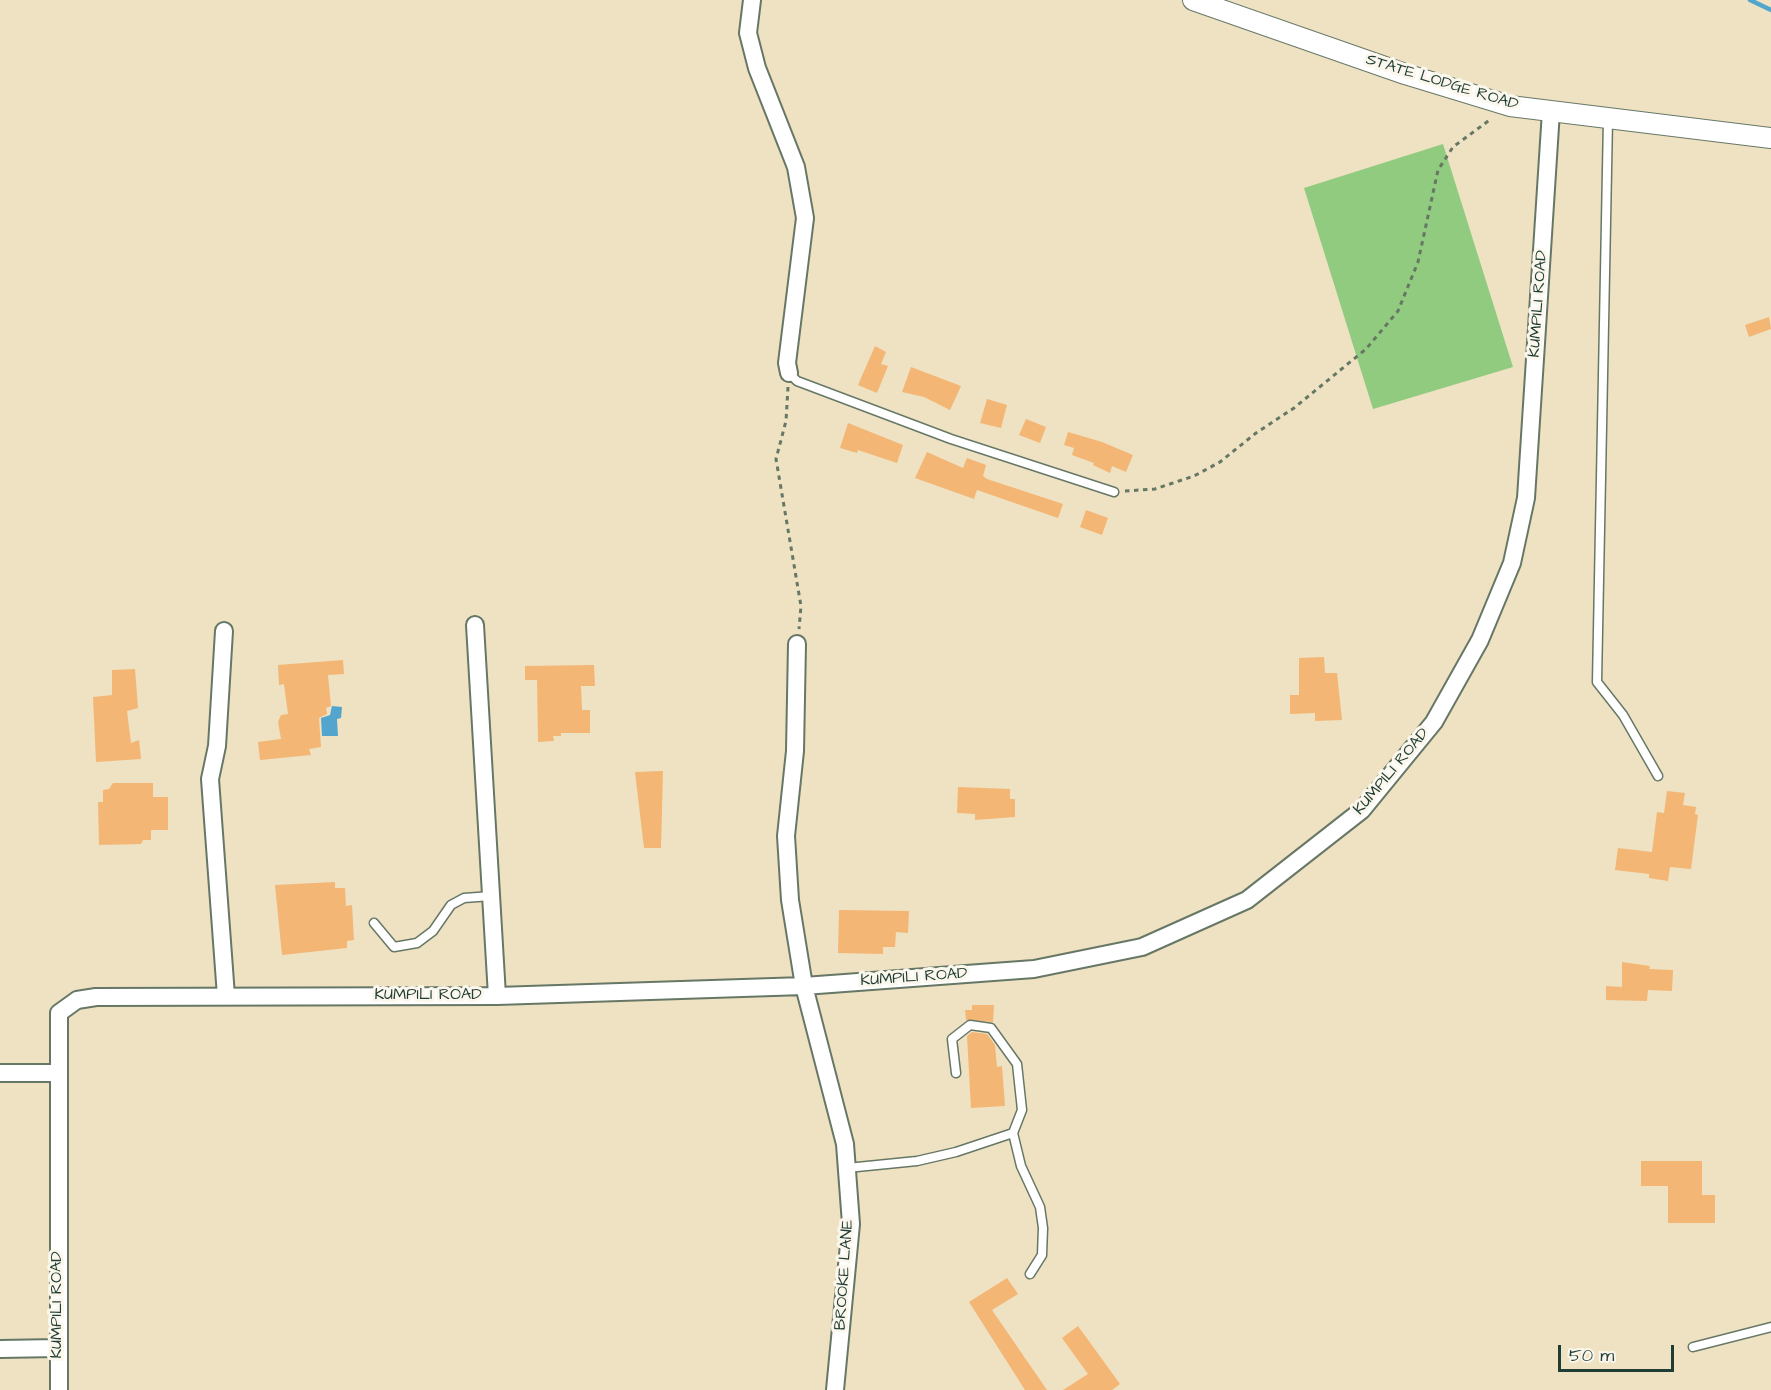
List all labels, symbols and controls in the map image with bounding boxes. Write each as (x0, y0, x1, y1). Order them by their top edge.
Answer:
street label: STATE LODGE ROAD (1364, 51, 1520, 115)
street label: KUMPILI ROAD (1526, 250, 1552, 358)
street label: KUMPILI ROAD (1350, 725, 1434, 819)
street label: KUMPILI ROAD (860, 965, 968, 991)
street label: KUMPILI ROAD (374, 986, 482, 1006)
street label: BROOKE LANE (832, 1219, 858, 1331)
street label: KUMPILI ROAD (48, 1251, 68, 1359)
scale bar (1561, 1333, 1676, 1371)
text: 50 m (1569, 1343, 1614, 1368)

